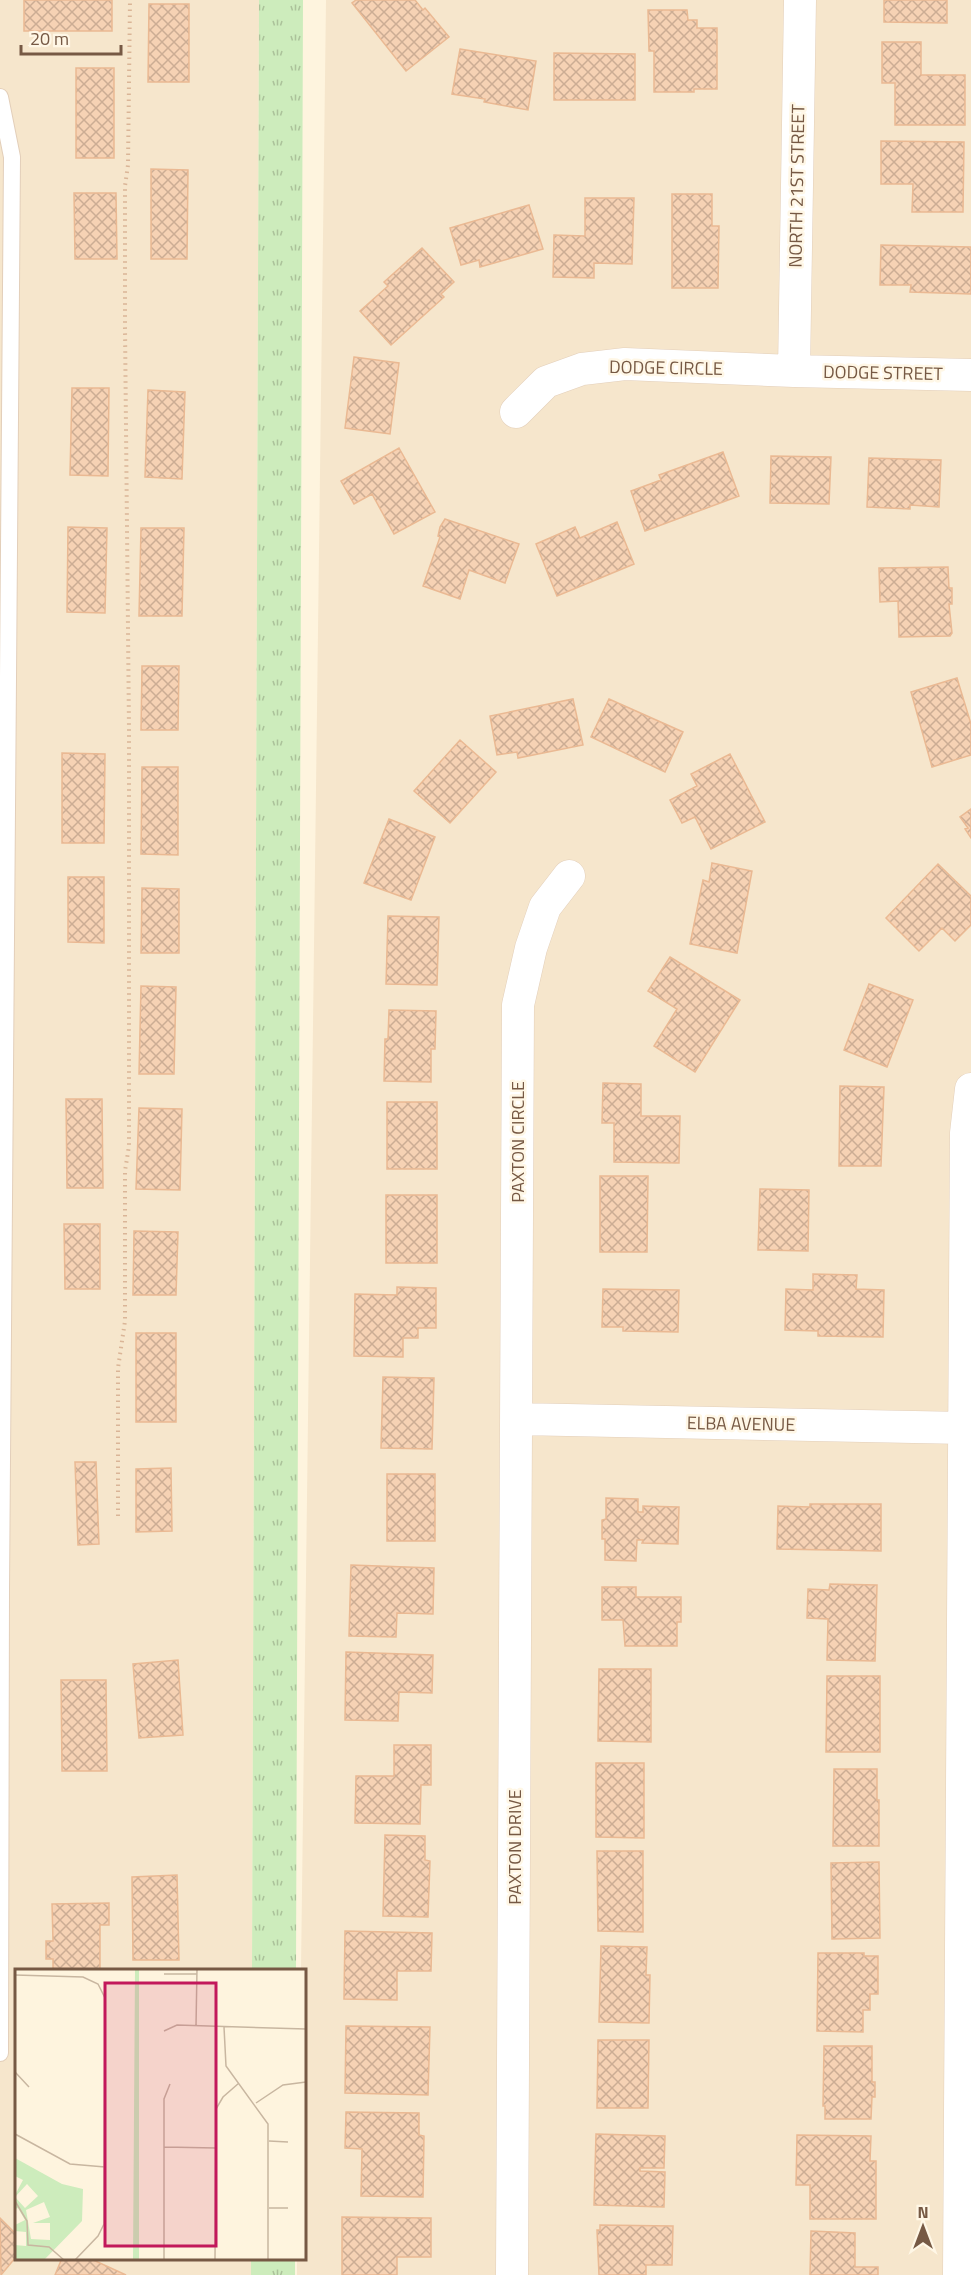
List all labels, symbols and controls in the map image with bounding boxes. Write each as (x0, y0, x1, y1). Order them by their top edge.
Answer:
scale bar (21, 18, 122, 56)
text: 20 m (30, 25, 69, 52)
street label: NORTH 21ST STREET (782, 103, 811, 268)
street label: DODGE CIRCLE (609, 353, 723, 382)
street label: DODGE STREET (823, 358, 944, 387)
street label: PAXTON CIRCLE (504, 1081, 531, 1203)
street label: ELBA AVENUE (687, 1409, 796, 1438)
street label: PAXTON DRIVE (501, 1789, 528, 1905)
inset map (15, 1969, 306, 2260)
north arrow (893, 2197, 953, 2257)
text: N (917, 2200, 929, 2224)

